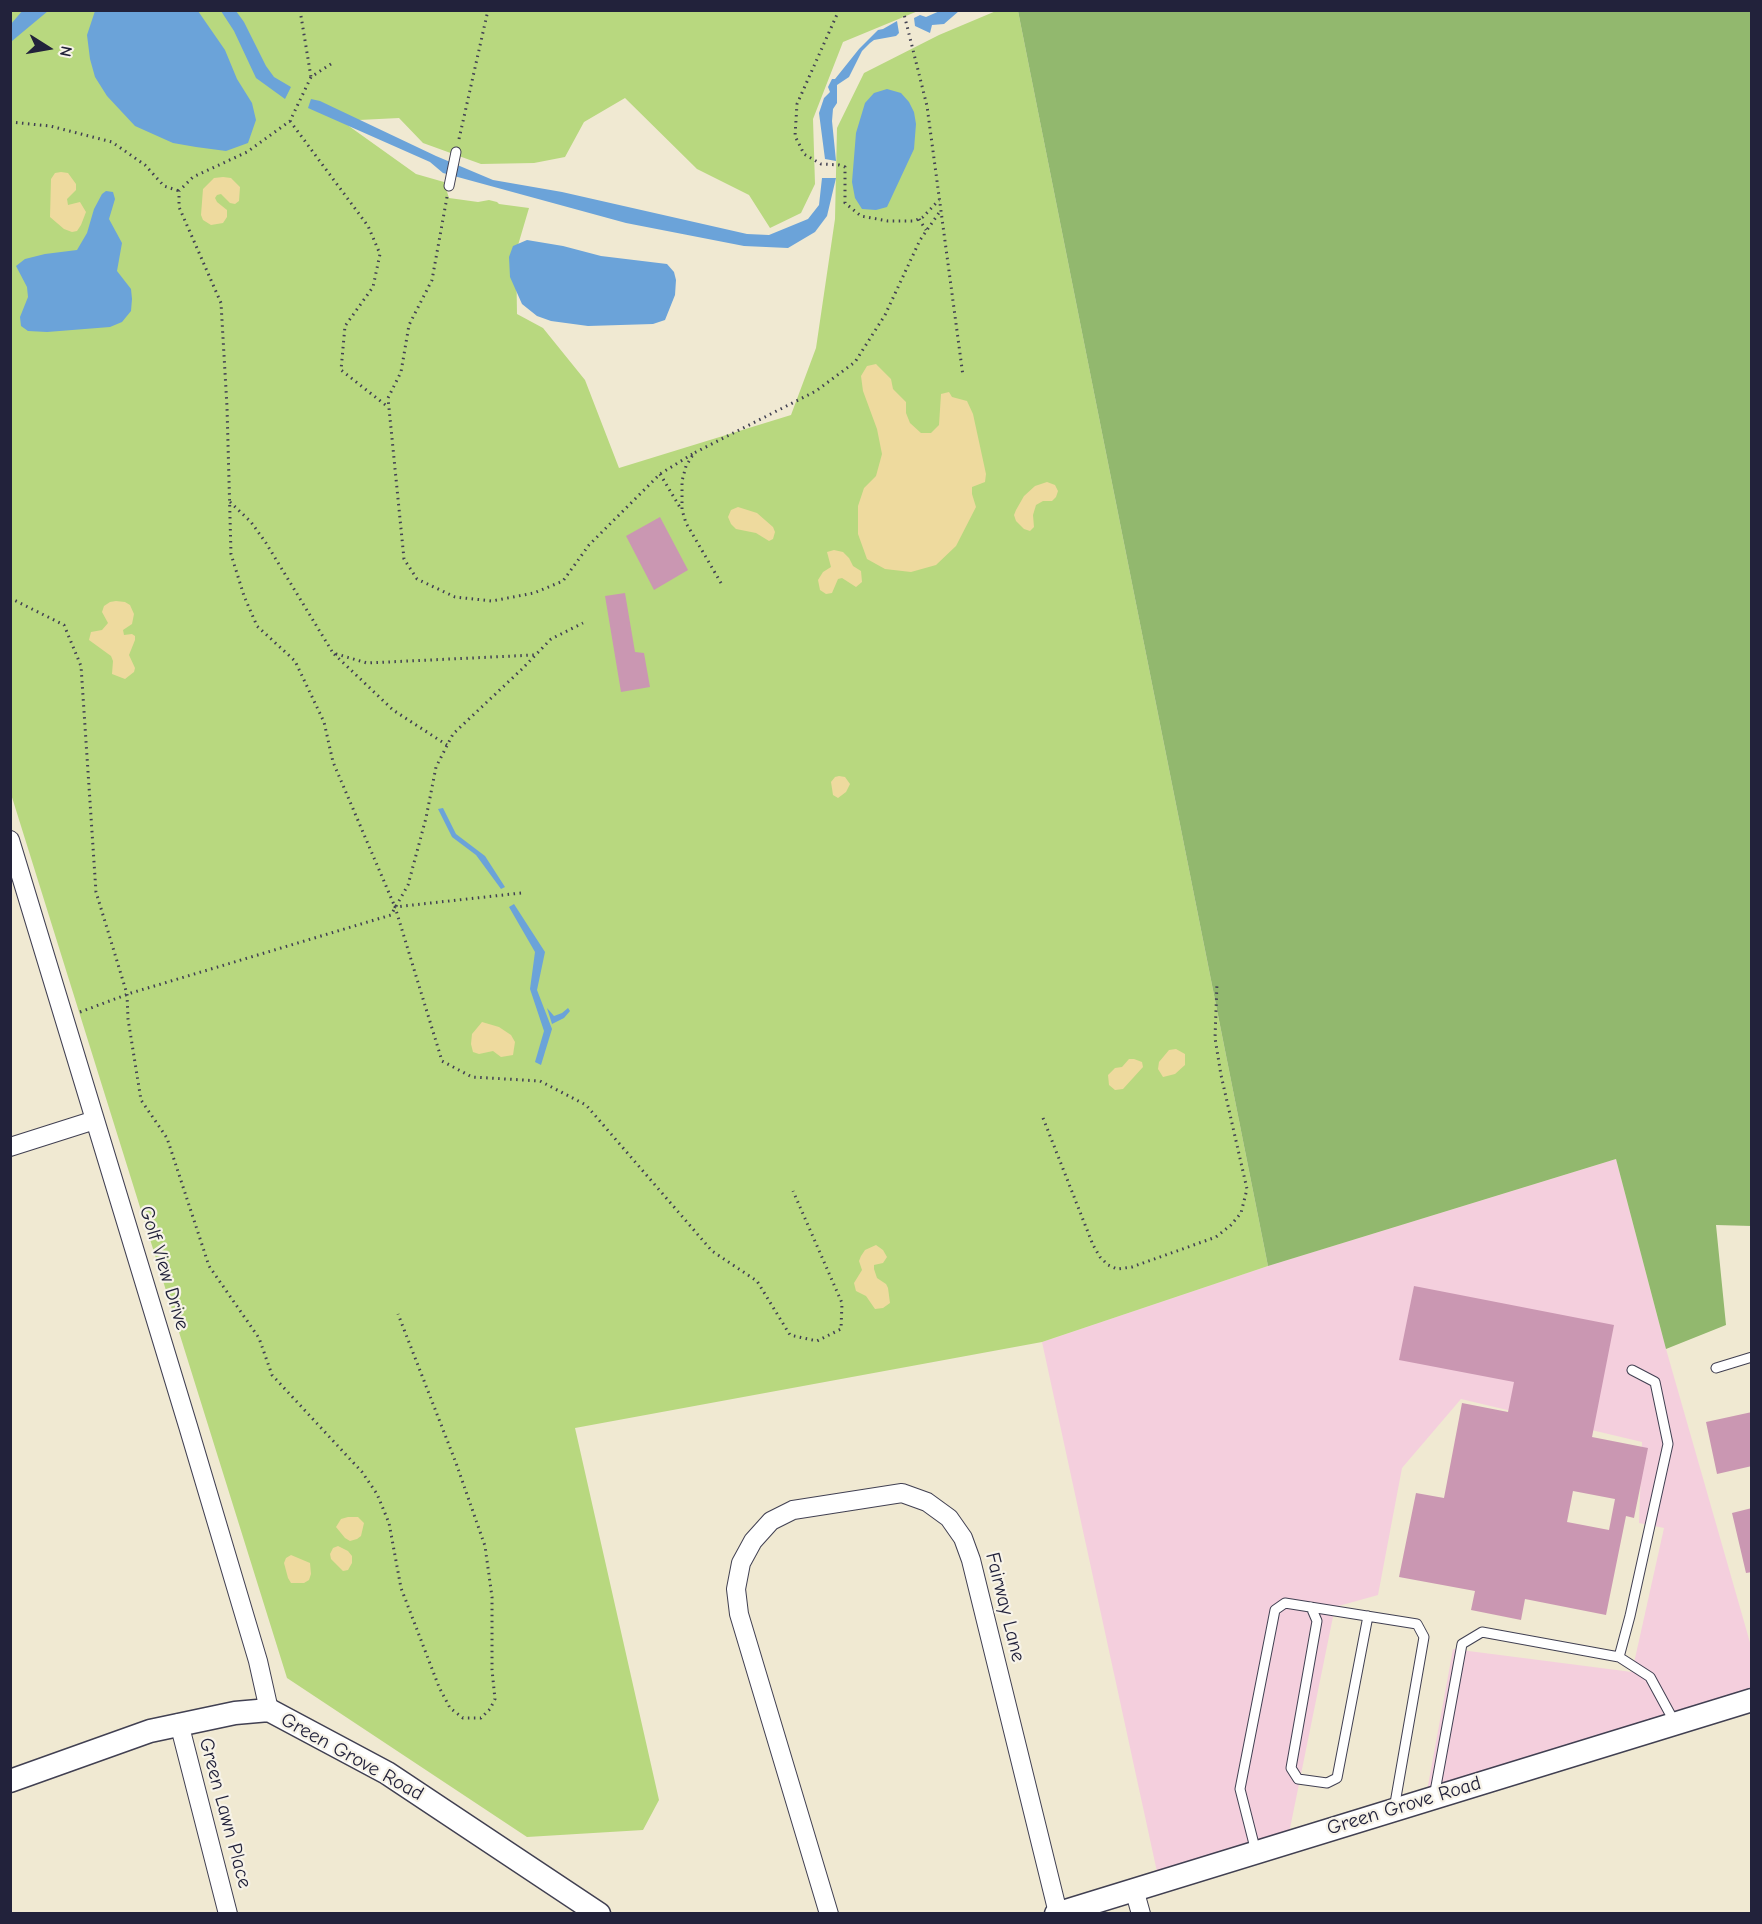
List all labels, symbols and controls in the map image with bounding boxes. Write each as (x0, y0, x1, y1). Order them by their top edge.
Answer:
north arrow (18, 18, 78, 78)
text: N (56, 45, 75, 58)
street label: Golf View Drive (134, 1203, 194, 1333)
street label: Fairway Lane (980, 1550, 1030, 1664)
street label: Green Grove Road (276, 1708, 428, 1806)
street label: Green Lawn Place (193, 1735, 257, 1891)
street label: Green Grove Road (1324, 1771, 1484, 1841)

